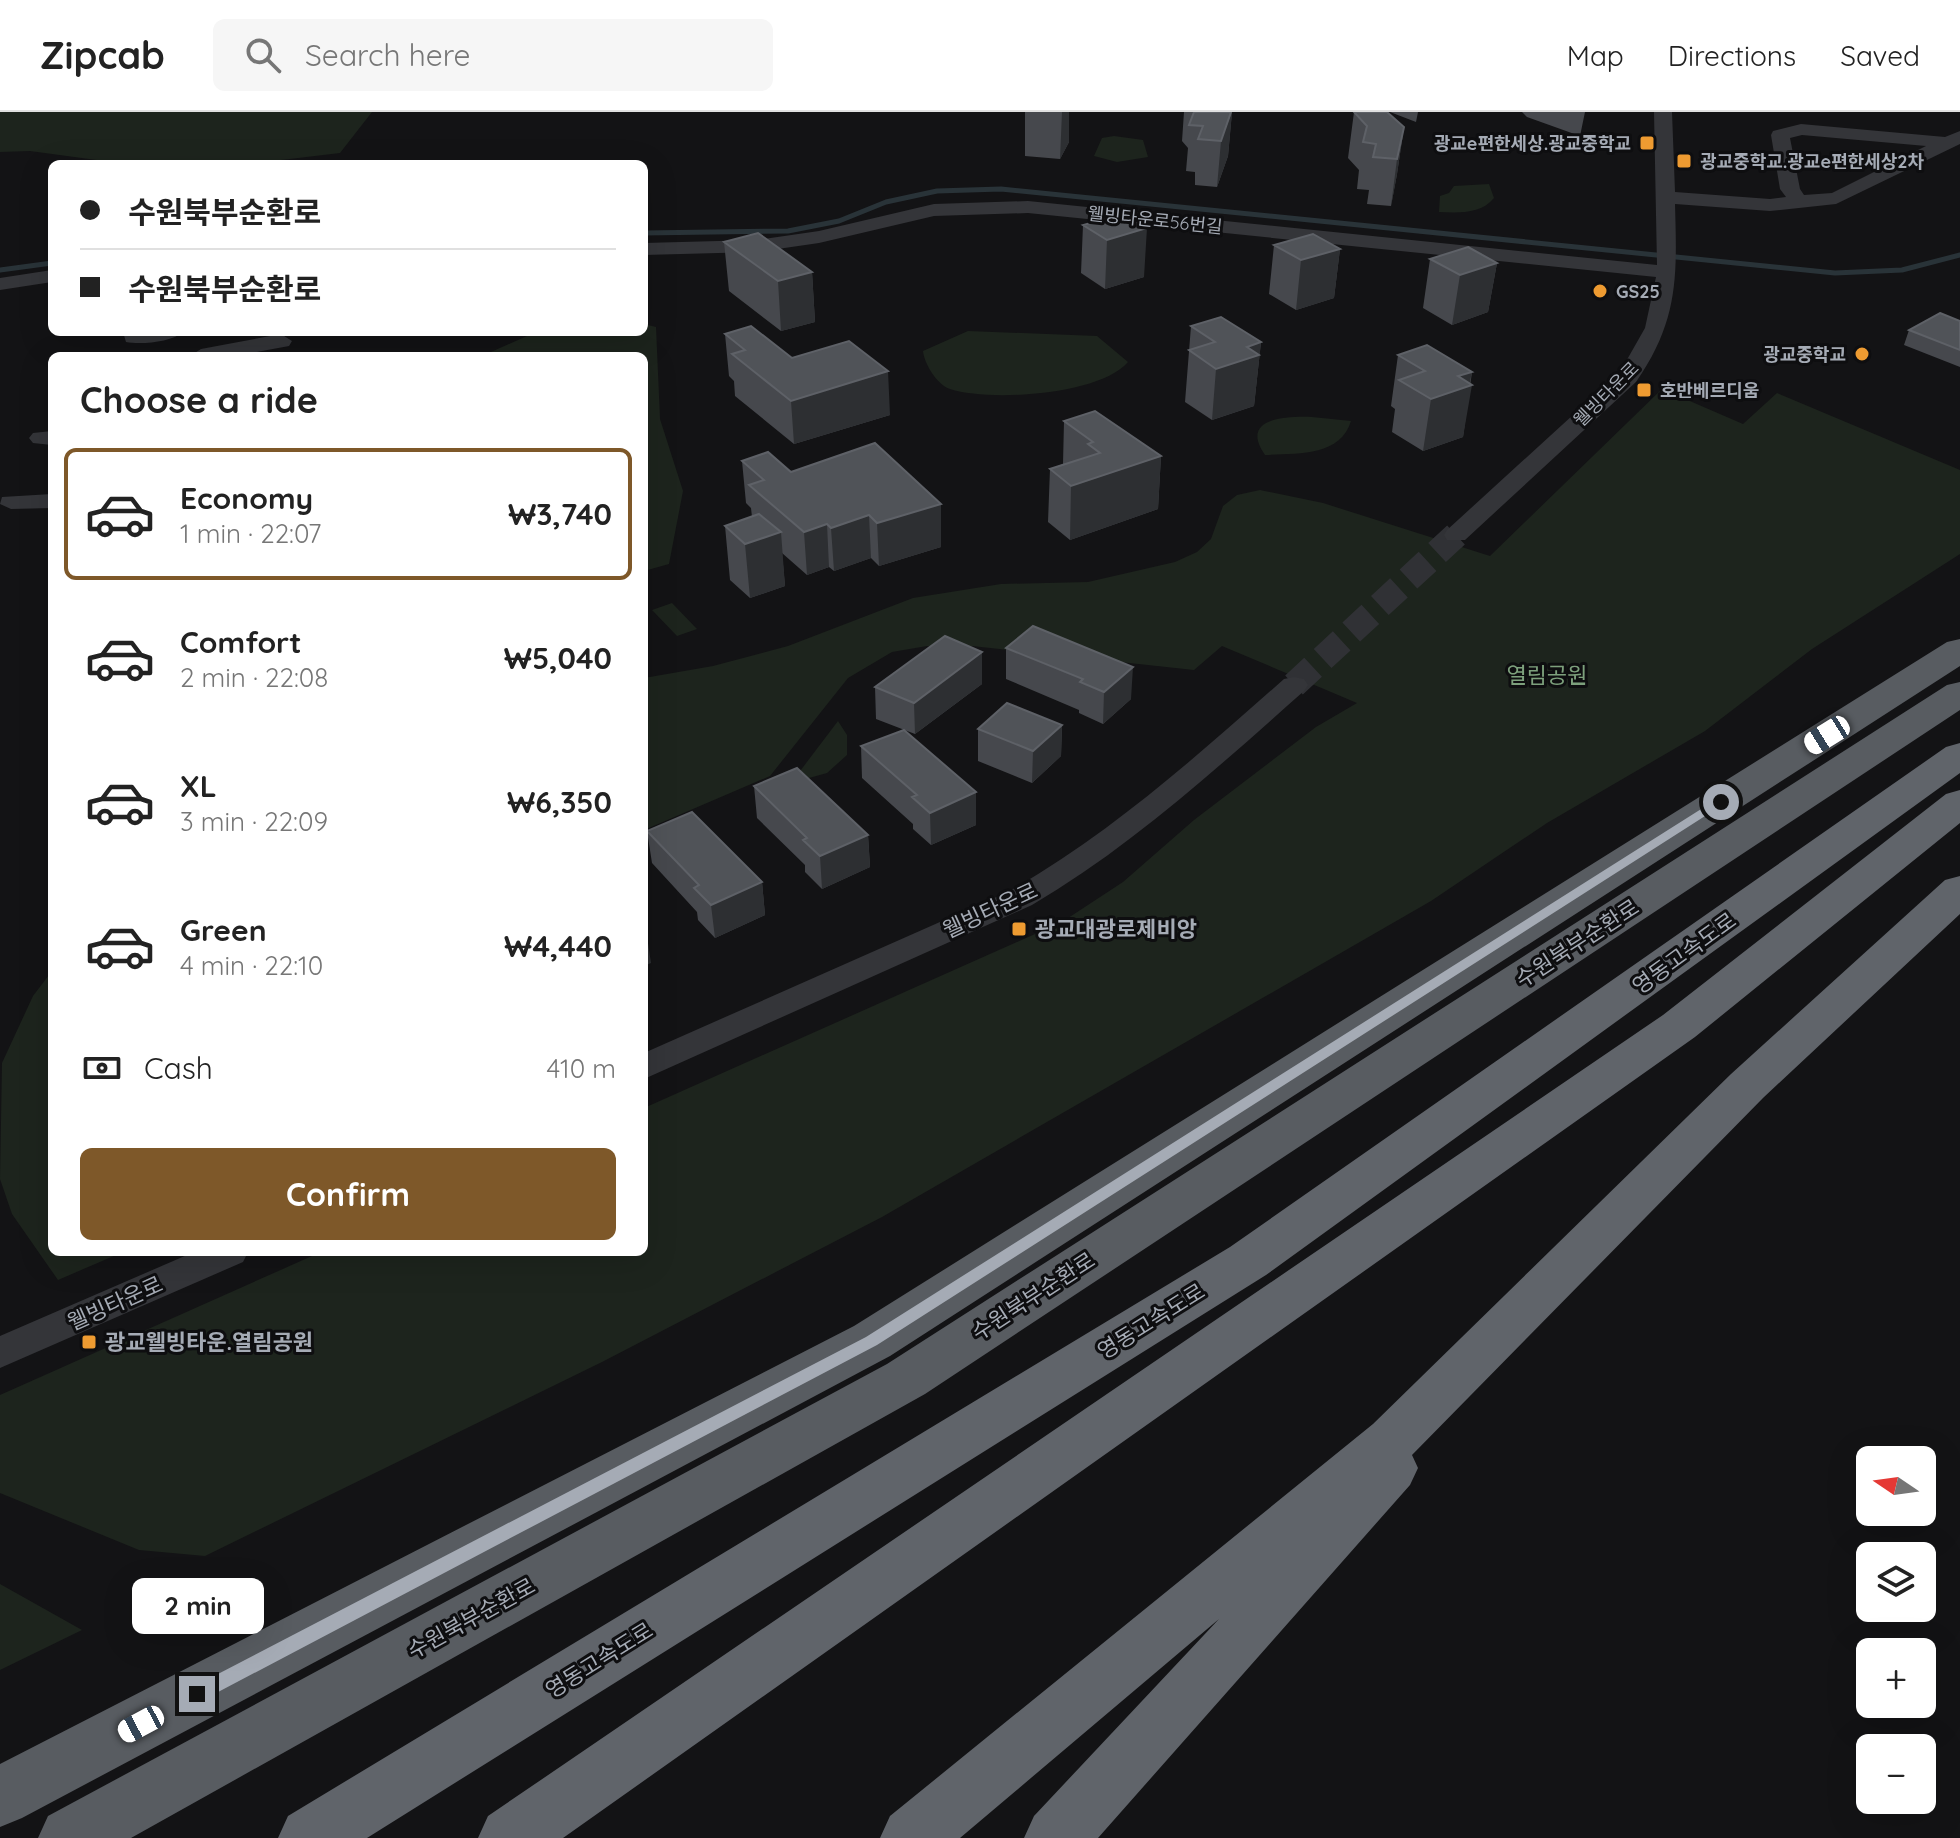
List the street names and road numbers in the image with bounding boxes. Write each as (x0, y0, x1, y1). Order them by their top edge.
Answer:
street label: 웰빙타운로56번길 (1086, 201, 1224, 239)
street label: 웰빙타운로 (1569, 357, 1643, 431)
street label: 웰빙타운로 (938, 876, 1042, 944)
street label: 수원북부순환로 (1510, 893, 1644, 993)
street label: 영동고속도로 (1627, 906, 1741, 1000)
street label: 수원북부순환로 (966, 1246, 1100, 1346)
street label: 웰빙타운로 (63, 1270, 167, 1336)
street label: 영동고속도로 (1092, 1277, 1210, 1365)
street label: 수원북부순환로 (402, 1571, 540, 1665)
street label: 영동고속도로 (540, 1616, 658, 1704)

